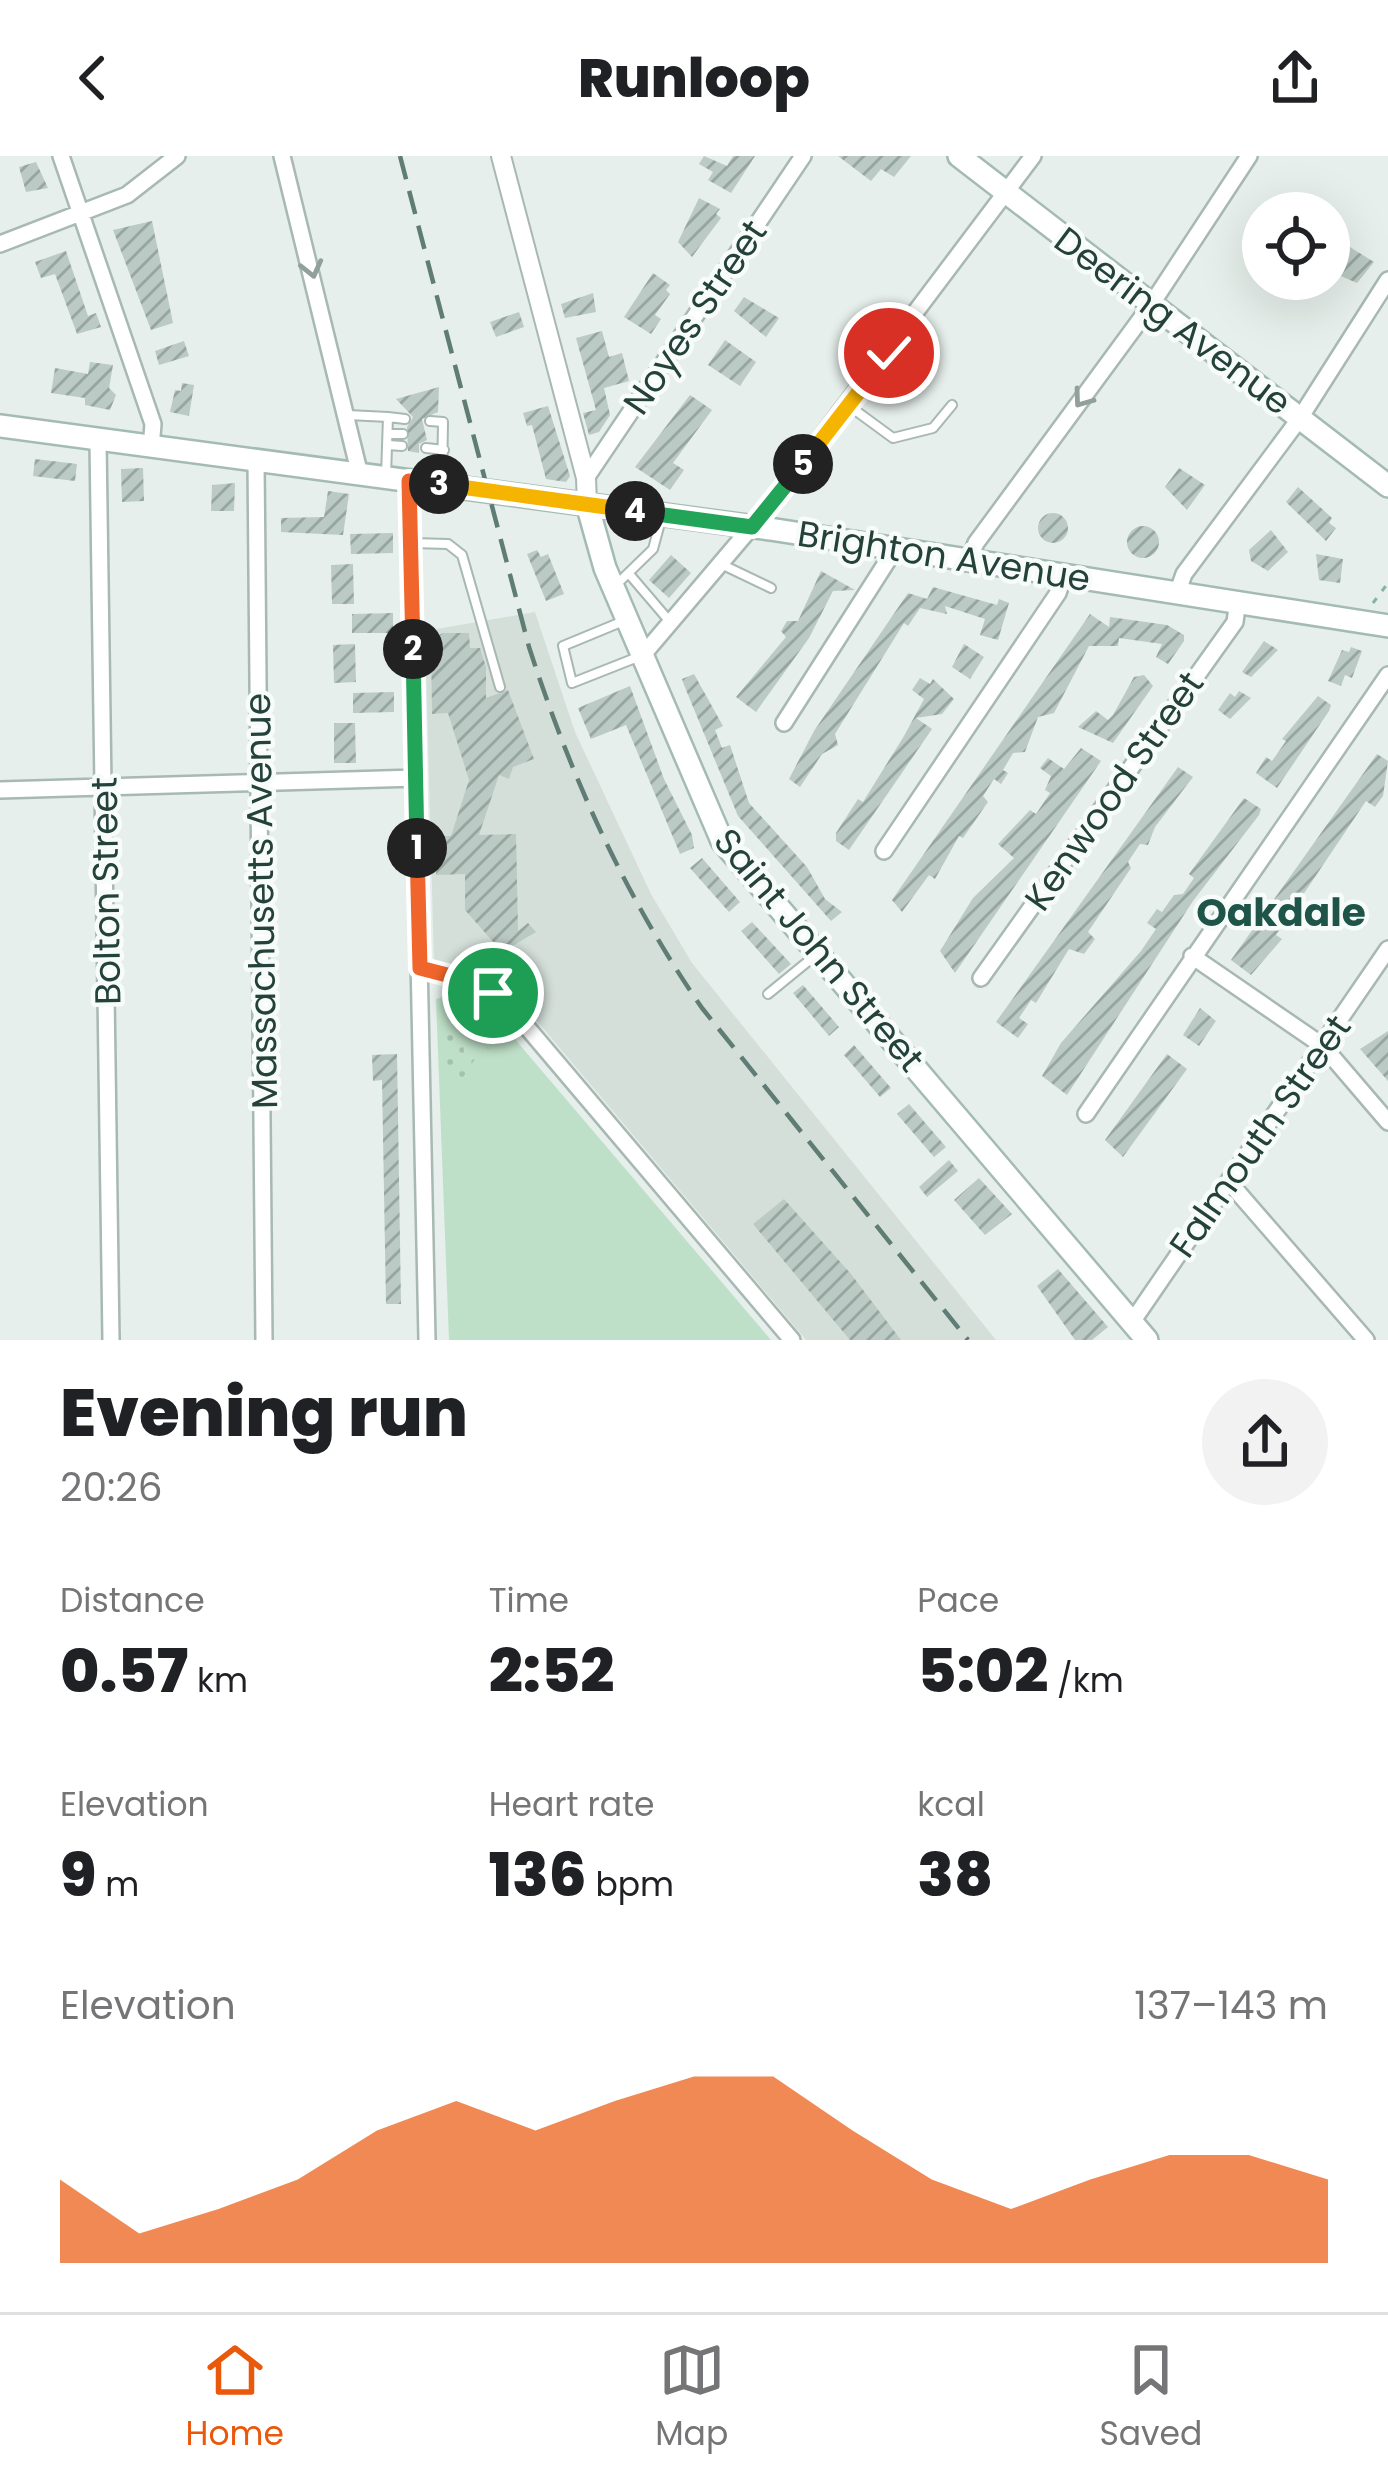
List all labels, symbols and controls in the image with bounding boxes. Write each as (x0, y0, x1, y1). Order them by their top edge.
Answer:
text: Runloop (578, 40, 810, 116)
icon: back (60, 45, 126, 111)
icon: share (1262, 45, 1328, 111)
map controls (1242, 192, 1350, 300)
button: locate (1242, 192, 1350, 300)
street label: Noyes Street (611, 210, 779, 424)
street label: Deering Avenue (1044, 215, 1302, 427)
one-way arrow (298, 258, 323, 279)
pin (838, 302, 940, 404)
icon: check (856, 320, 922, 386)
one-way arrow (1074, 386, 1096, 407)
pin: 5 (773, 434, 833, 494)
text: 5 (792, 440, 814, 487)
pin: 3 (409, 454, 469, 514)
text: 3 (429, 460, 449, 507)
pin: 4 (605, 481, 665, 541)
text: 4 (624, 487, 646, 534)
street label: Brighton Avenue (794, 508, 1094, 604)
pin: 2 (383, 619, 443, 679)
text: 2 (404, 625, 422, 672)
street label: Kenwood Street (1012, 661, 1216, 921)
street label: Massachusetts Avenue (232, 693, 290, 1109)
street label: Bolton Street (79, 776, 133, 1006)
street label: Saint John Street (702, 817, 936, 1083)
pin: 1 (387, 818, 447, 878)
text: 1 (411, 824, 423, 871)
district label: Oakdale (1196, 885, 1366, 940)
pin (442, 942, 544, 1044)
icon: arrive (460, 960, 526, 1026)
street label: Falmouth Street (1157, 1004, 1363, 1268)
text: Evening run (60, 1367, 468, 1459)
button: share (1202, 1379, 1328, 1505)
text: 20:26 (60, 1460, 162, 1515)
text: Distance (60, 1577, 205, 1624)
text: Time (489, 1577, 569, 1624)
text: Pace (917, 1577, 999, 1624)
text: 0.57 (60, 1629, 188, 1713)
text: 2:52 (489, 1629, 614, 1713)
text: 5:02 (917, 1629, 1048, 1713)
text: km (188, 1657, 248, 1704)
text: /km (1048, 1657, 1124, 1704)
text: Elevation (60, 1781, 209, 1828)
text: Heart rate (489, 1781, 654, 1828)
text: kcal (917, 1781, 985, 1828)
text: 9 (60, 1833, 96, 1917)
text: 136 (489, 1833, 587, 1917)
text: 38 (917, 1833, 993, 1917)
text: m (96, 1861, 139, 1908)
text: bpm (587, 1861, 674, 1908)
text: Elevation (60, 1978, 236, 2033)
text: 137–143 m (1134, 1978, 1328, 2033)
tab: Home (186, 2337, 284, 2459)
tab: Map (655, 2337, 728, 2459)
tab: Saved (1099, 2337, 1202, 2459)

